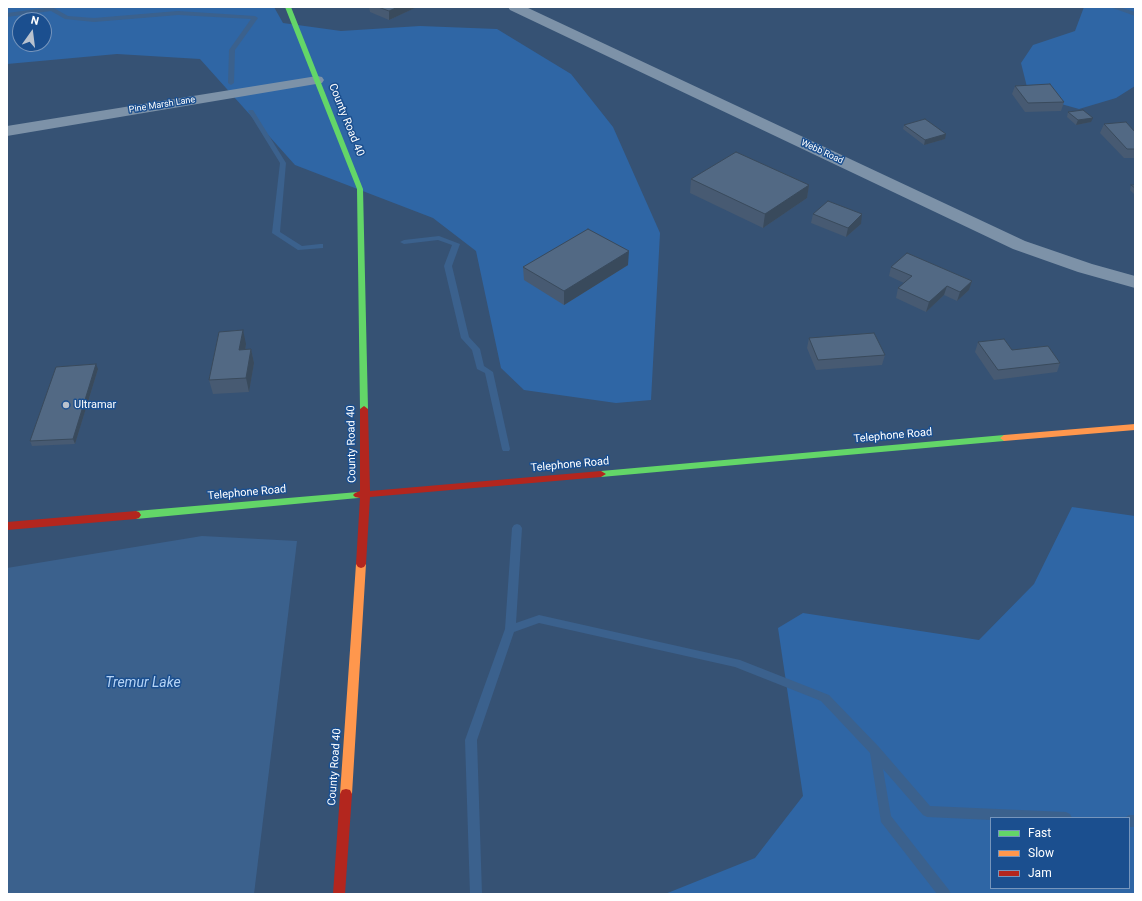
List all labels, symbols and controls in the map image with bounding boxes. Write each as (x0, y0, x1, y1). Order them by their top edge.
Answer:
north arrow (12, 12, 52, 52)
text: N (29, 14, 40, 28)
street label: County Road 40 (325, 82, 367, 158)
street label: Pine Marsh Lane (128, 94, 196, 116)
street label: Webb Road (799, 137, 845, 167)
place label: Ultramar (74, 398, 116, 412)
marker: Ultramar (61, 400, 71, 410)
street label: County Road 40 (345, 405, 359, 483)
street label: Telephone Road (853, 426, 933, 446)
street label: Telephone Road (530, 455, 610, 475)
street label: Telephone Road (207, 483, 287, 503)
water label: Tremur Lake (105, 675, 181, 691)
street label: County Road 40 (326, 728, 344, 806)
legend (990, 817, 1130, 889)
text: Fast (1028, 826, 1051, 840)
text: Slow (1028, 846, 1054, 860)
text: Jam (1028, 866, 1052, 880)

